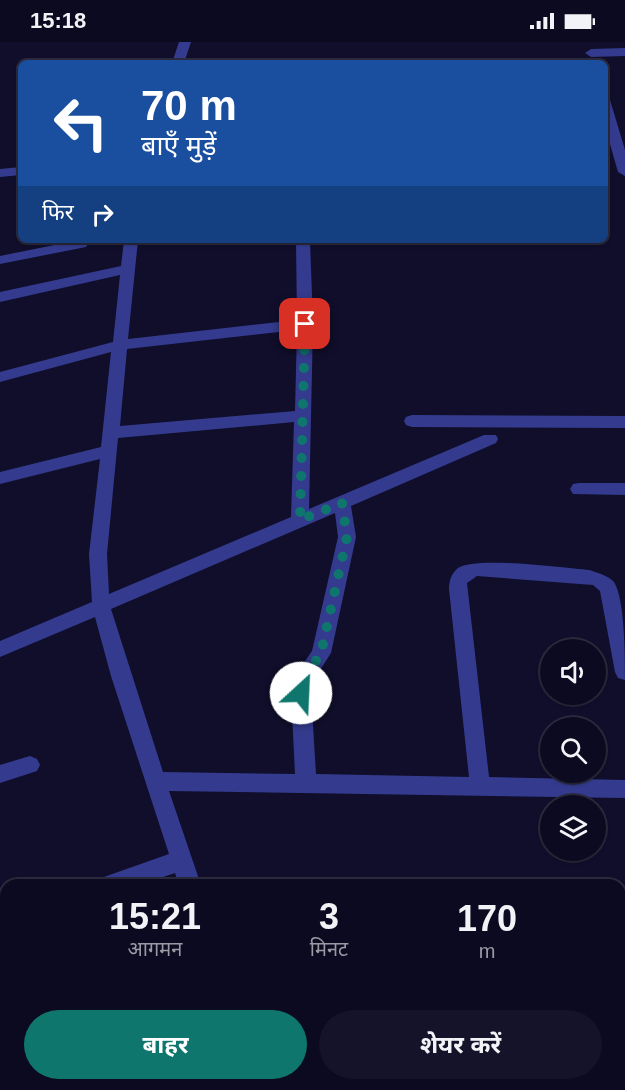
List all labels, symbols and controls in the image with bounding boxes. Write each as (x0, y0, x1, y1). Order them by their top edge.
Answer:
text: 15:18 (30, 8, 86, 33)
text: 70 m (141, 82, 237, 129)
icon: left (42, 84, 120, 162)
text: बाएँ मुड़ें (141, 131, 216, 161)
icon: right (86, 198, 119, 231)
text: फिर (42, 200, 74, 225)
pin (279, 298, 330, 349)
icon: arrive (288, 307, 321, 340)
map controls (540, 639, 606, 861)
button: sound (540, 639, 606, 705)
position arrow (269, 661, 333, 725)
button: search (540, 717, 606, 783)
button: layers (540, 795, 606, 861)
text: 15:21 (109, 896, 201, 937)
text: 3 (319, 896, 339, 937)
text: 170 (457, 898, 517, 939)
text: आगमन (128, 938, 182, 960)
text: मिनट (310, 938, 348, 960)
text: m (479, 940, 495, 962)
button: बाहर (24, 1010, 307, 1079)
button: शेयर करें (319, 1010, 602, 1079)

